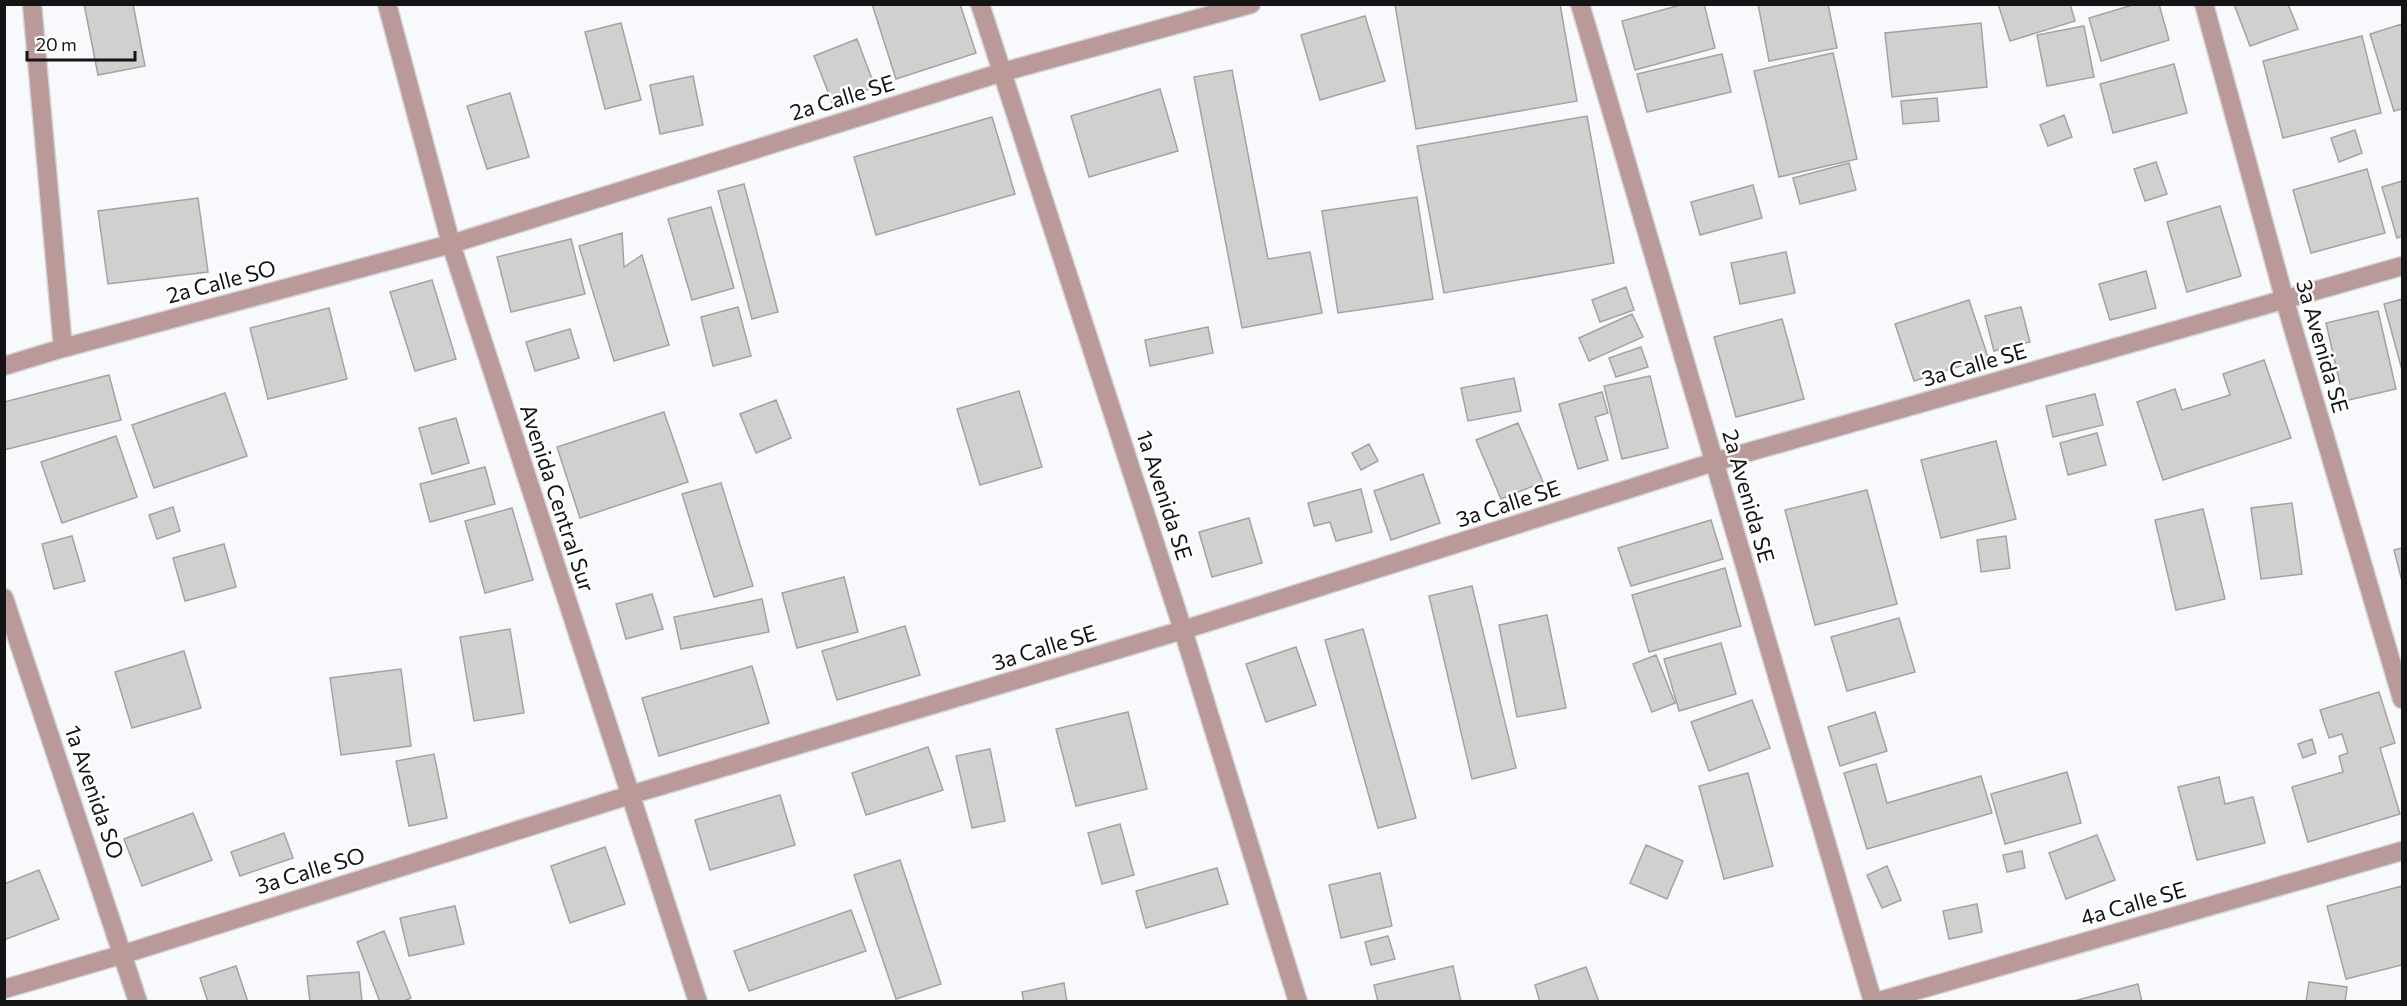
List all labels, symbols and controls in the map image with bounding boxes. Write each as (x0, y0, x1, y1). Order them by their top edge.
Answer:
scale bar (27, 24, 135, 62)
text: 20 m (36, 33, 77, 55)
street label: 2a Calle SE (787, 68, 897, 126)
street label: 2a Calle SO (163, 253, 279, 309)
street label: 3a Avenida SE (2291, 276, 2355, 416)
street label: 3a Calle SE (1918, 336, 2030, 392)
street label: Avenida Central Sur (515, 401, 601, 595)
street label: 2a Avenida SE (1717, 426, 1781, 566)
street label: 1a Avenida SE (1131, 427, 1199, 563)
street label: 3a Calle SE (1453, 474, 1563, 532)
street label: 3a Calle SE (989, 618, 1099, 676)
street label: 1a Avenida SO (60, 722, 130, 862)
street label: 3a Calle SO (252, 841, 368, 899)
street label: 4a Calle SE (2077, 875, 2189, 931)

